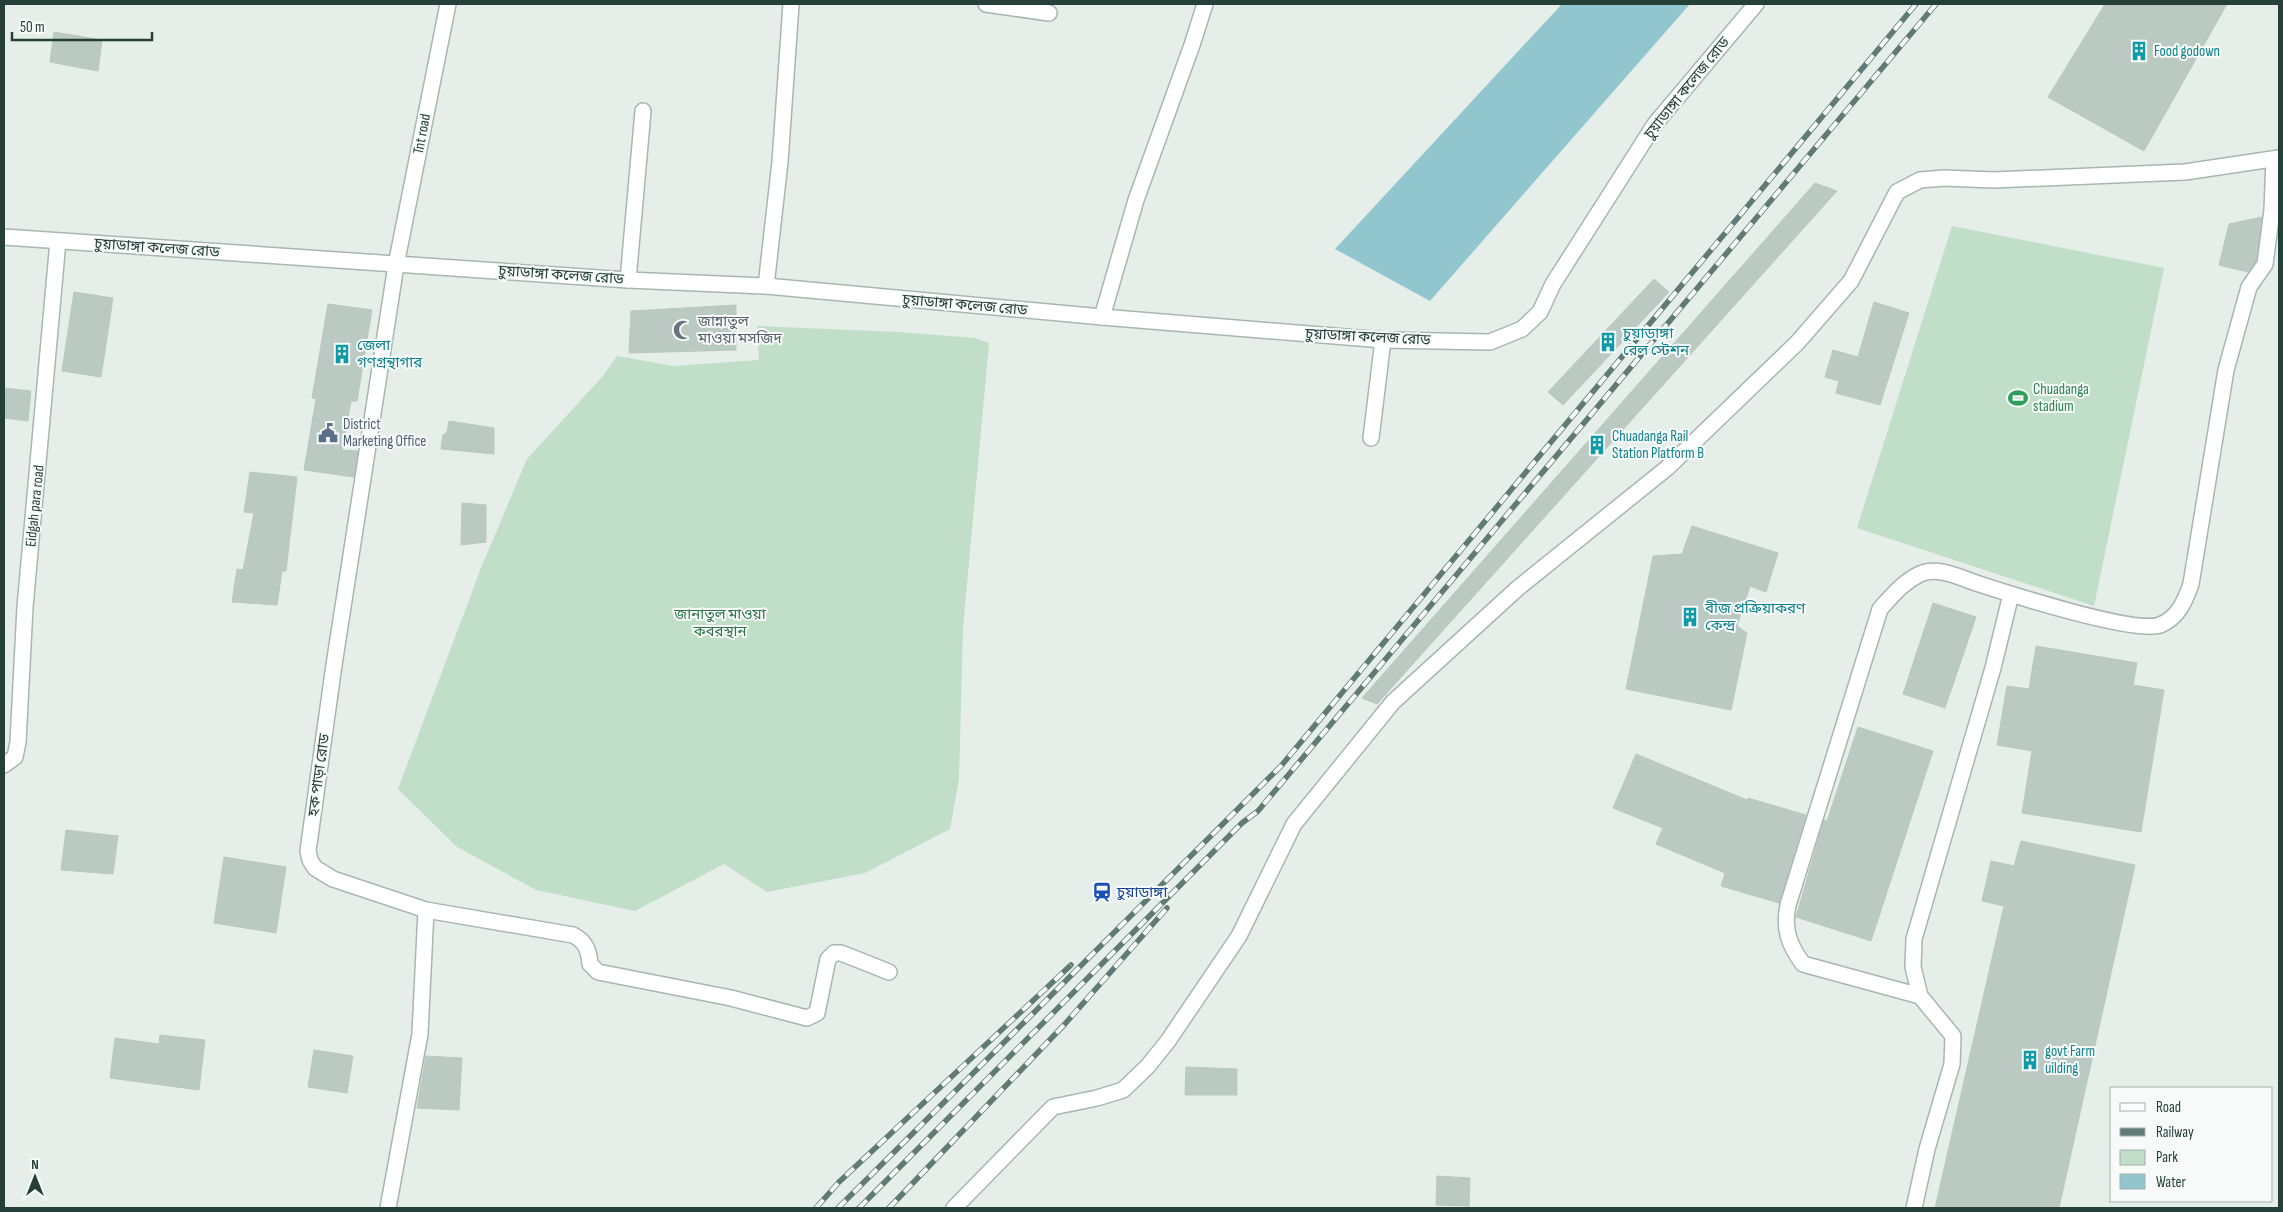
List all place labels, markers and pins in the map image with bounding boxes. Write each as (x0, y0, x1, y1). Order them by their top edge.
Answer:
building icon: Food godown (2128, 40, 2150, 62)
place label: Food godown (2154, 42, 2220, 61)
place label: জান্নাতুল মাওয়া মসজিদ (697, 312, 782, 348)
mosque icon: জান্নাতুল মাওয়া মসজিদ (672, 319, 694, 341)
place label: চুয়াডাঙ্গা রেল স্টেশন (1622, 324, 1690, 360)
building icon: চুয়াডাঙ্গা রেল স্টেশন (1597, 331, 1619, 353)
place label: জেলা গণগ্রন্থাগার (357, 336, 423, 372)
building icon: জেলা গণগ্রন্থাগার (331, 343, 353, 365)
place label: Chuadanga stadium (2033, 380, 2089, 416)
sports icon: Chuadanga stadium (2007, 387, 2029, 409)
place label: District Marketing Office (343, 415, 426, 451)
public building icon: District Marketing Office (317, 422, 339, 444)
place label: Chuadanga Rail Station Platform B (1612, 427, 1704, 463)
building icon: Chuadanga Rail Station Platform B (1586, 434, 1608, 456)
place label: বীজ প্রক্রিয়াকরণ কেন্দ্র (1704, 599, 1806, 635)
building icon: বীজ প্রক্রিয়াকরণ কেন্দ্র (1679, 606, 1701, 628)
station icon: চুয়াডাঙ্গা (1091, 881, 1113, 903)
place label: চুয়াডাঙ্গা (1116, 883, 1168, 902)
place label: govt Farm uilding (2045, 1042, 2095, 1078)
building icon: govt Farm uilding (2019, 1049, 2041, 1071)

